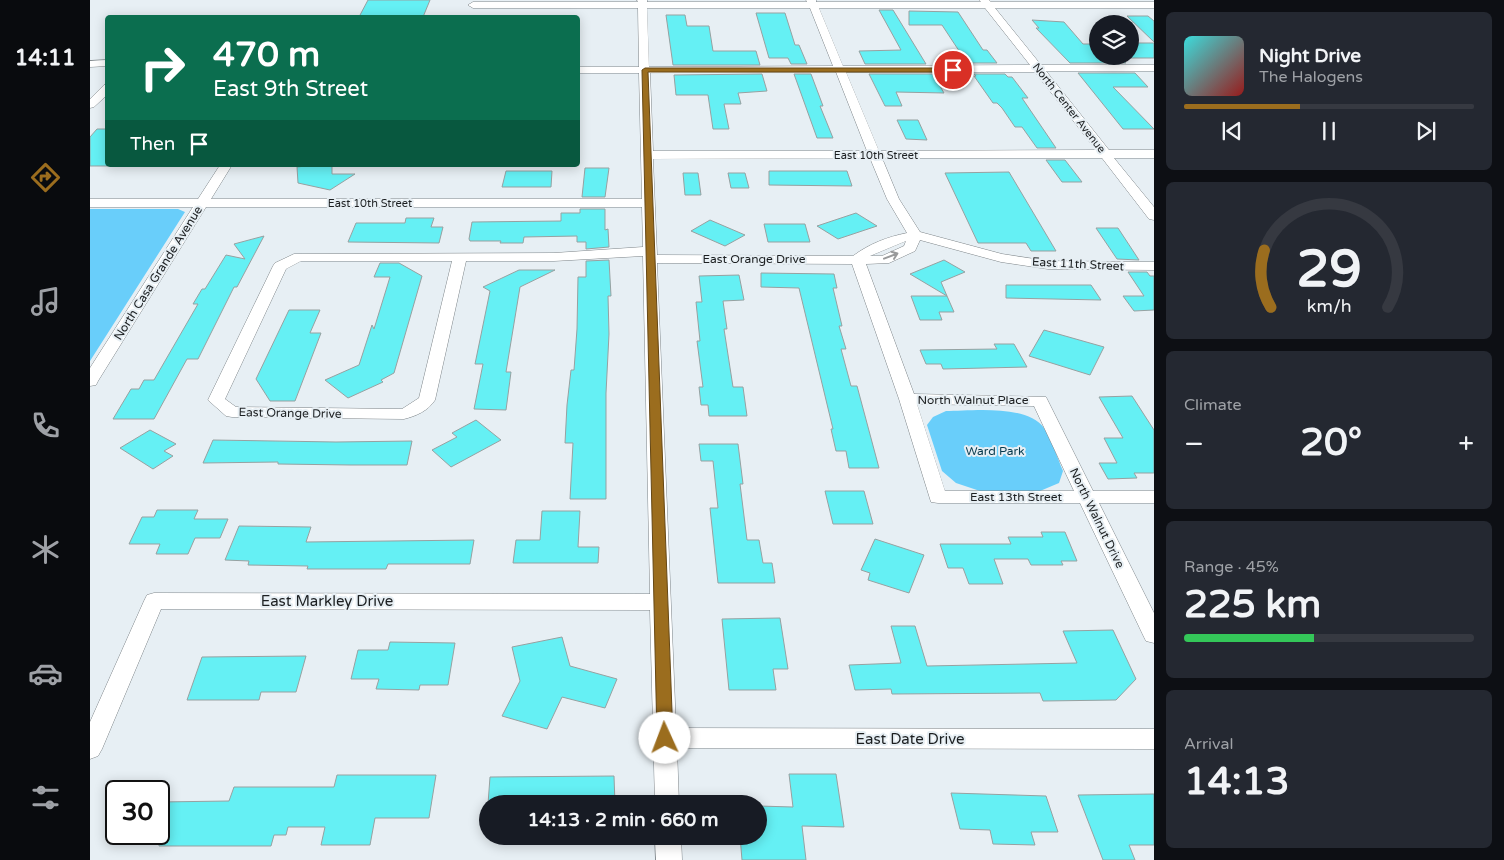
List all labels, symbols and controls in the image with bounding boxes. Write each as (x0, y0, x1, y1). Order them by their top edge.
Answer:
map controls (1089, 15, 1139, 65)
button: layers (1089, 15, 1139, 65)
text: 470 m (213, 34, 320, 76)
icon: right (130, 35, 195, 100)
text: 14:11 (15, 45, 75, 71)
text: Night Drive (1259, 45, 1361, 67)
pin (932, 49, 974, 91)
icon: arrive (939, 56, 967, 84)
street label: North Center Avenue (1030, 60, 1108, 156)
text: The Halogens (1259, 67, 1363, 87)
text: East 9th Street (213, 76, 368, 102)
icon: previous (1218, 117, 1246, 145)
icon: pause (1315, 117, 1343, 145)
icon: next (1412, 117, 1440, 145)
icon: arrive (185, 130, 213, 158)
text: Then (130, 133, 175, 155)
street label: East 10th Street (834, 149, 918, 162)
icon: directions (28, 160, 63, 195)
street label: East 10th Street (328, 197, 412, 210)
street label: North Casa Grande Avenue (111, 203, 205, 343)
text: 29 (1296, 238, 1362, 301)
one-way arrow (883, 251, 898, 261)
street label: East Orange Drive (702, 252, 806, 266)
street label: East 11th Street (1032, 255, 1125, 273)
icon: music (28, 284, 63, 319)
text: km/h (1307, 296, 1351, 317)
street label: North Walnut Place (918, 393, 1029, 407)
text: Climate (1184, 395, 1242, 415)
street label: East Orange Drive (238, 405, 342, 421)
icon: phone (28, 408, 63, 443)
text: 20° (1300, 420, 1362, 466)
text: − (1184, 427, 1204, 461)
text: + (1458, 427, 1474, 461)
park label: Ward Park (965, 444, 1025, 458)
street label: North Walnut Drive (1067, 466, 1127, 570)
street label: East 13th Street (970, 490, 1062, 504)
icon: climate (28, 532, 63, 567)
text: Range · 45% (1184, 557, 1279, 577)
text: 225 km (1184, 582, 1321, 628)
street label: East Markley Drive (261, 592, 393, 610)
icon: car (28, 656, 63, 691)
position arrow (638, 711, 690, 763)
street label: East Date Drive (856, 730, 965, 748)
text: Arrival (1184, 734, 1233, 754)
text: 14:13 (1184, 759, 1289, 805)
icon: filters (28, 780, 63, 815)
speed limit sign: 30 (105, 780, 170, 845)
text: 14:13 · 2 min · 660 m (527, 809, 719, 831)

